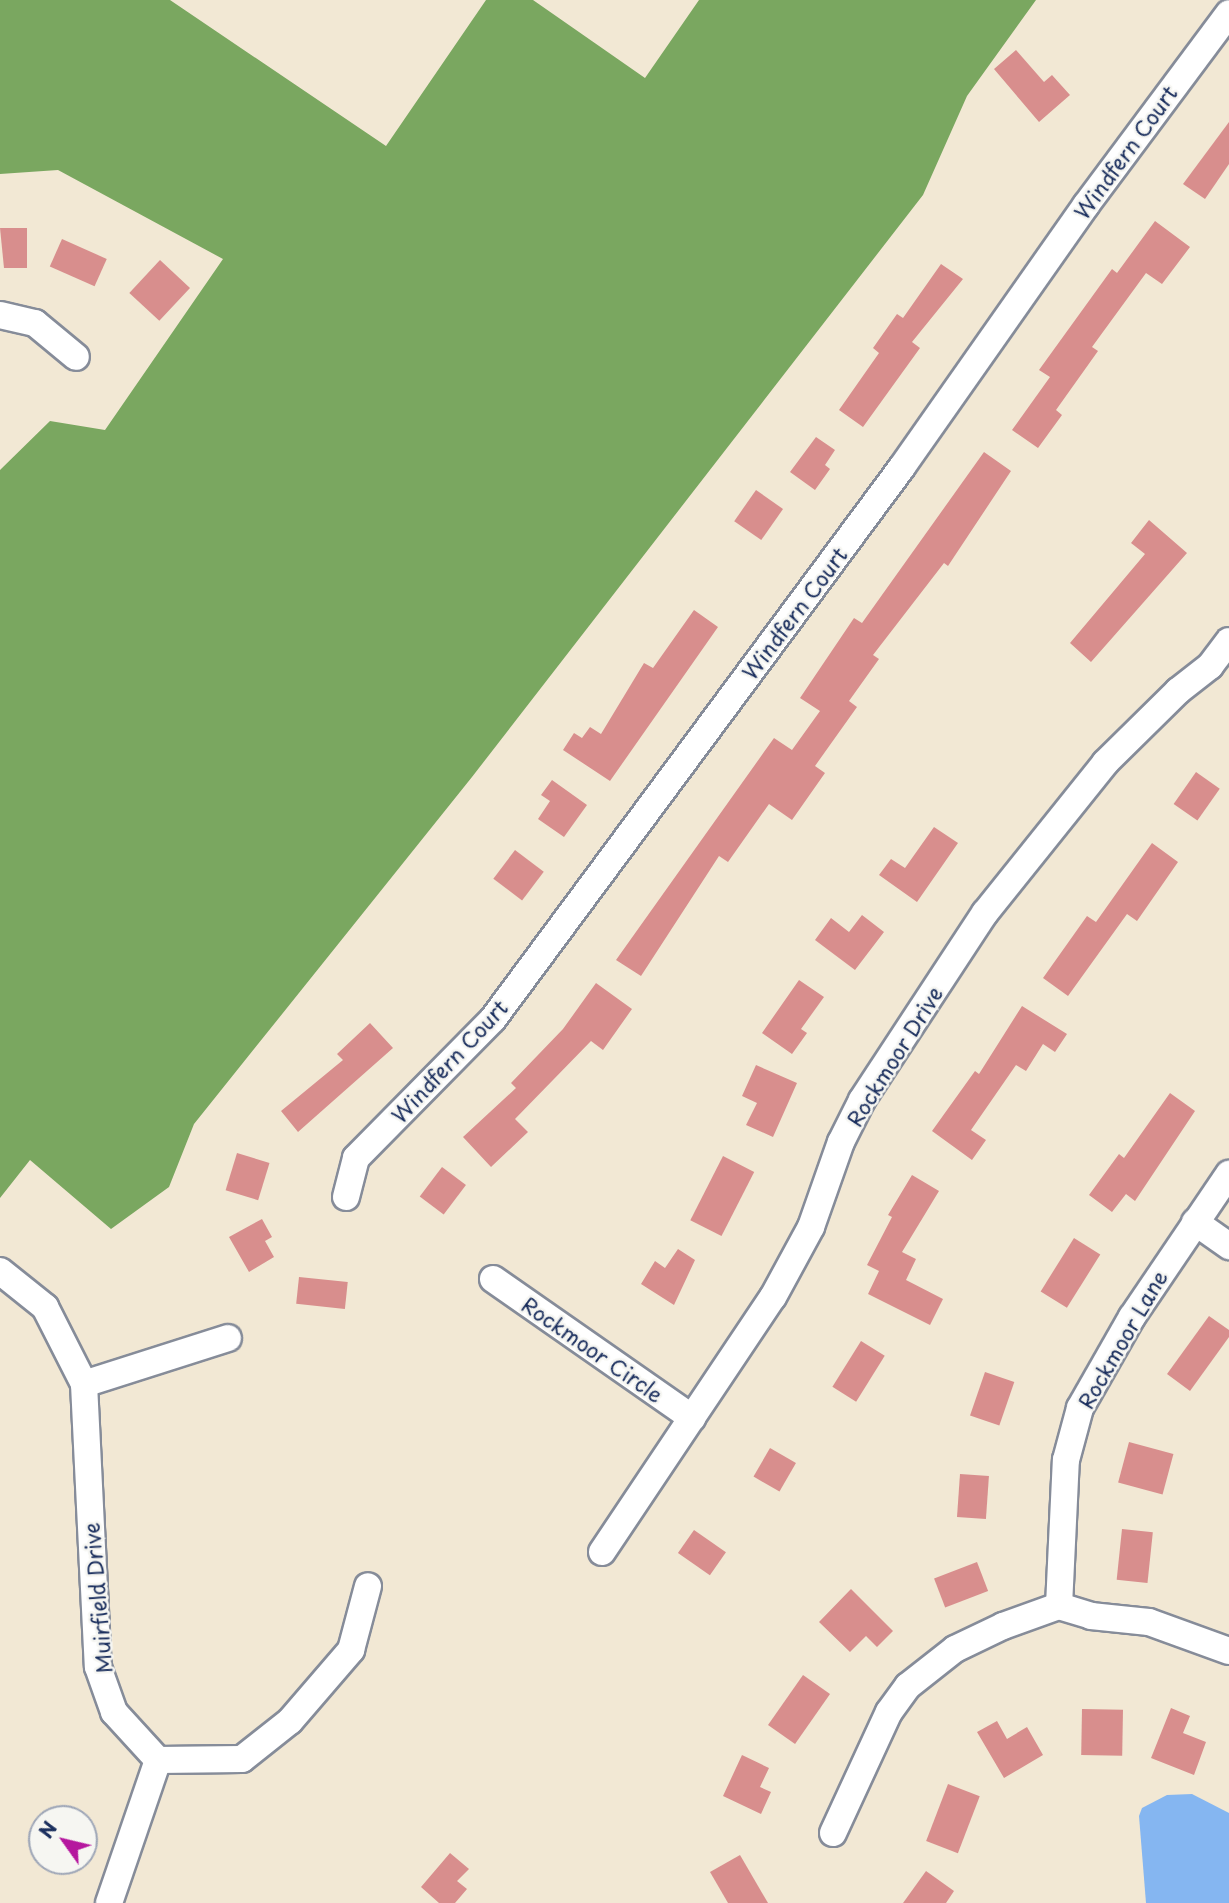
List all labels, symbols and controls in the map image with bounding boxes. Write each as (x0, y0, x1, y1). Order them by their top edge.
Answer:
street label: Windfern Court (1068, 80, 1182, 224)
street label: Windfern Court (736, 542, 852, 684)
street label: Rockmoor Drive (841, 981, 947, 1131)
street label: Windfern Court (386, 994, 512, 1128)
street label: Rockmoor Lane (1072, 1265, 1172, 1413)
street label: Rockmoor Circle (517, 1291, 669, 1407)
street label: Muirfield Drive (78, 1522, 116, 1674)
north arrow (28, 1805, 98, 1875)
text: N (31, 1815, 63, 1843)

